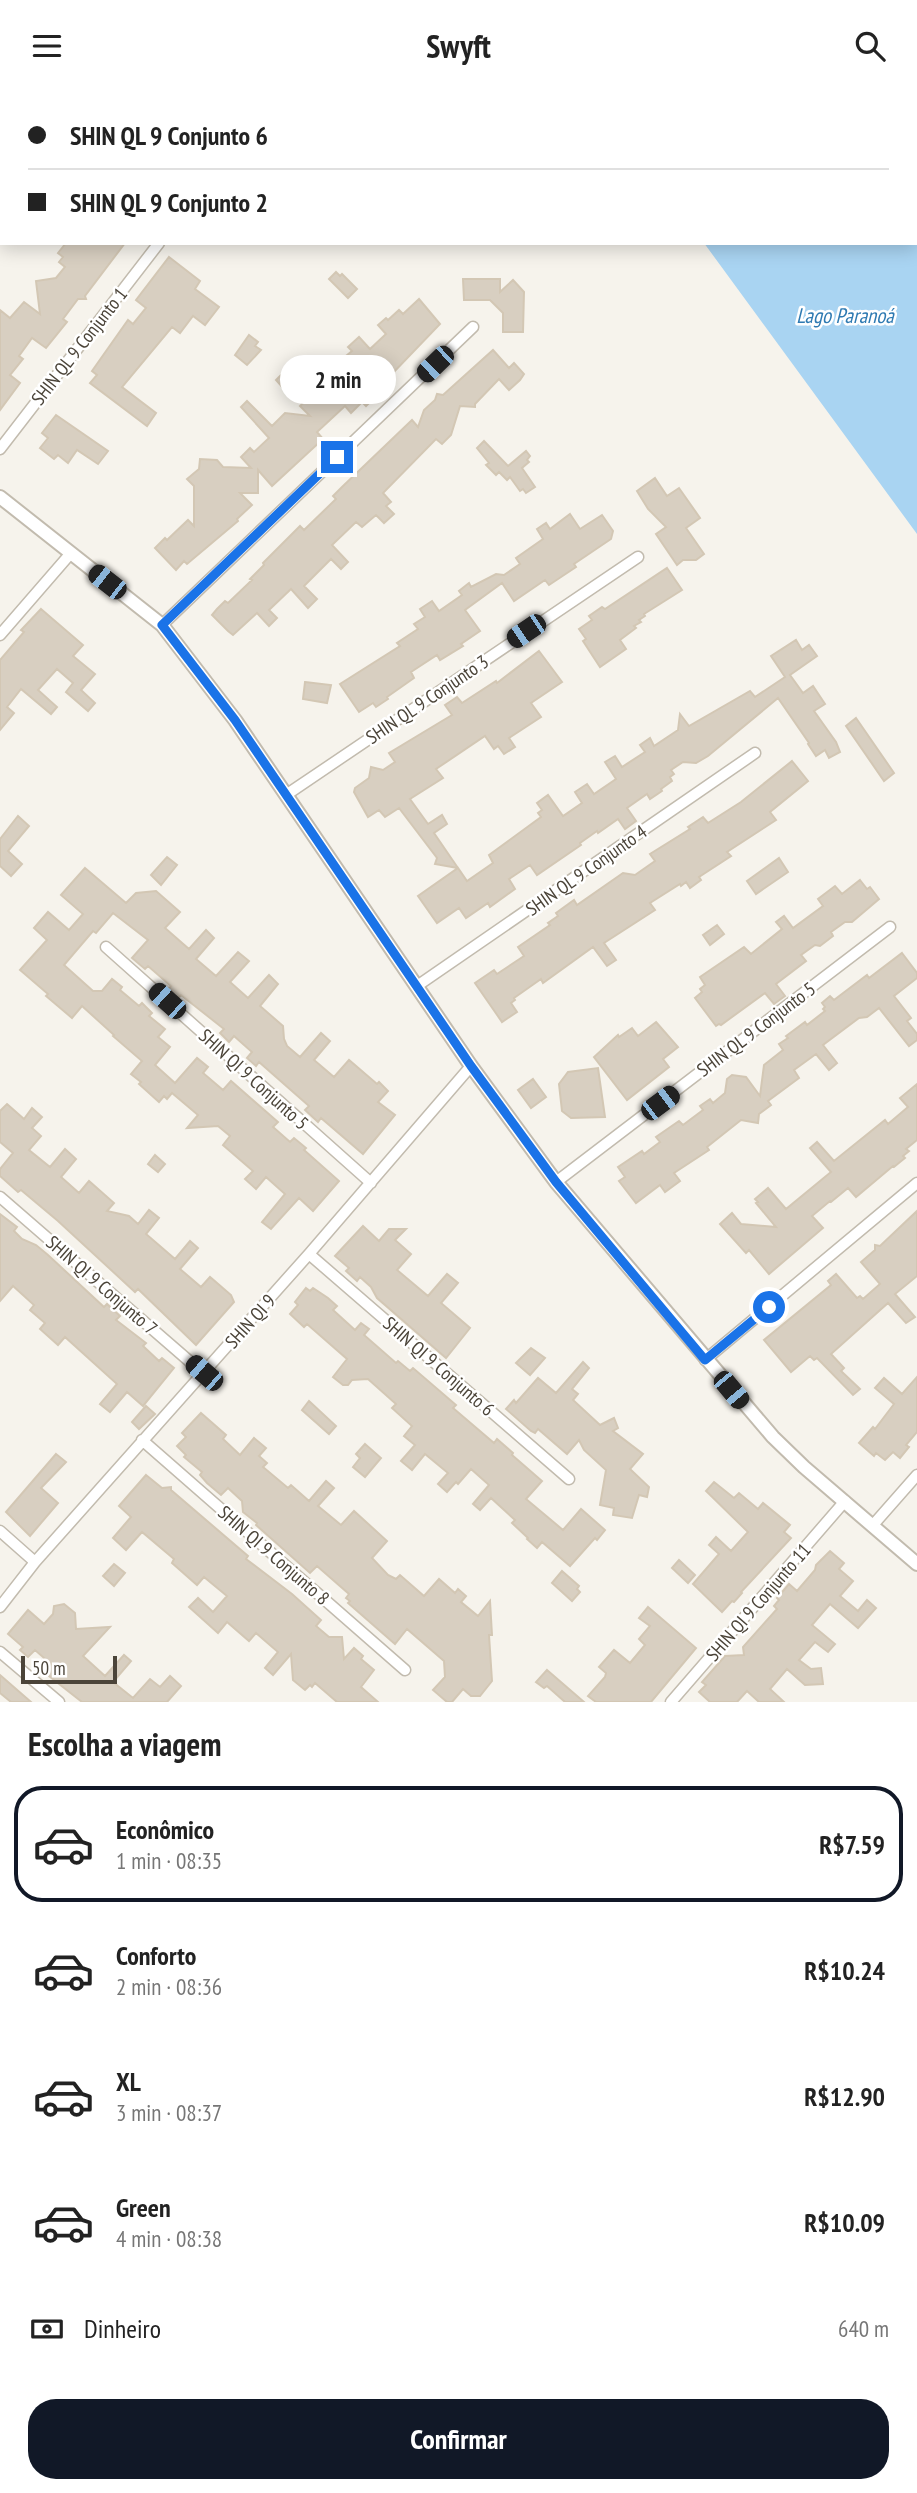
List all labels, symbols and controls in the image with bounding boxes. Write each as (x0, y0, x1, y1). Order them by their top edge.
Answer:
text: Swyft (426, 25, 491, 67)
icon: menu (28, 27, 66, 65)
icon: search (851, 27, 889, 65)
text: SHIN QL 9 Conjunto 6 (70, 119, 268, 152)
text: SHIN QL 9 Conjunto 2 (70, 186, 268, 219)
street label: SHIN QL 9 Conjunto 1 (26, 282, 132, 410)
water label: Lago Paranoá (796, 302, 895, 329)
car (413, 342, 458, 386)
callout: 2 min (279, 355, 395, 405)
text: 2 min (315, 365, 361, 394)
route end (321, 441, 353, 473)
car (84, 561, 131, 603)
car (503, 611, 550, 651)
street label: SHIN QL 9 Conjunto 3 (361, 649, 493, 749)
street label: SHIN QL 9 Conjunto 4 (521, 819, 652, 921)
street label: SHIN QL 9 Conjunto 5 (692, 977, 820, 1081)
car (145, 979, 190, 1023)
street label: SHIN QI 9 Conjunto 5 (194, 1023, 314, 1135)
car (637, 1082, 684, 1124)
street label: SHIN QI 9 Conjunto 7 (41, 1230, 163, 1340)
street label: SHIN QI 9 (220, 1289, 280, 1353)
route start (753, 1291, 785, 1323)
street label: SHIN QI 9 Conjunto 6 (378, 1311, 500, 1421)
car (182, 1351, 227, 1395)
car (710, 1367, 753, 1413)
street label: SHIN QI 9 Conjunto 8 (213, 1500, 335, 1610)
street label: SHIN QI 9 Conjunto 11 (700, 1538, 816, 1666)
scale bar (21, 1653, 117, 1685)
text: 50 m (32, 1656, 66, 1680)
text: Escolha a viagem (28, 1723, 221, 1765)
icon: car (32, 1813, 95, 1876)
text: Econômico (116, 1813, 214, 1846)
text: R$7.59 (819, 1828, 885, 1861)
text: 1 min · 08:35 (116, 1846, 222, 1875)
icon: car (32, 1939, 95, 2002)
text: Conforto (116, 1939, 196, 1972)
text: R$10.24 (804, 1954, 885, 1987)
text: 2 min · 08:36 (116, 1972, 222, 2001)
icon: car (32, 2065, 95, 2128)
text: XL (116, 2065, 141, 2098)
text: R$12.90 (804, 2080, 885, 2113)
text: 3 min · 08:37 (116, 2098, 222, 2127)
icon: car (32, 2191, 95, 2254)
text: Green (116, 2191, 171, 2224)
text: R$10.09 (804, 2206, 885, 2239)
text: 4 min · 08:38 (116, 2224, 222, 2253)
icon: cash (28, 2310, 66, 2348)
text: Dinheiro (84, 2312, 161, 2345)
text: 640 m (838, 2314, 889, 2343)
button: Confirmar (28, 2399, 889, 2479)

